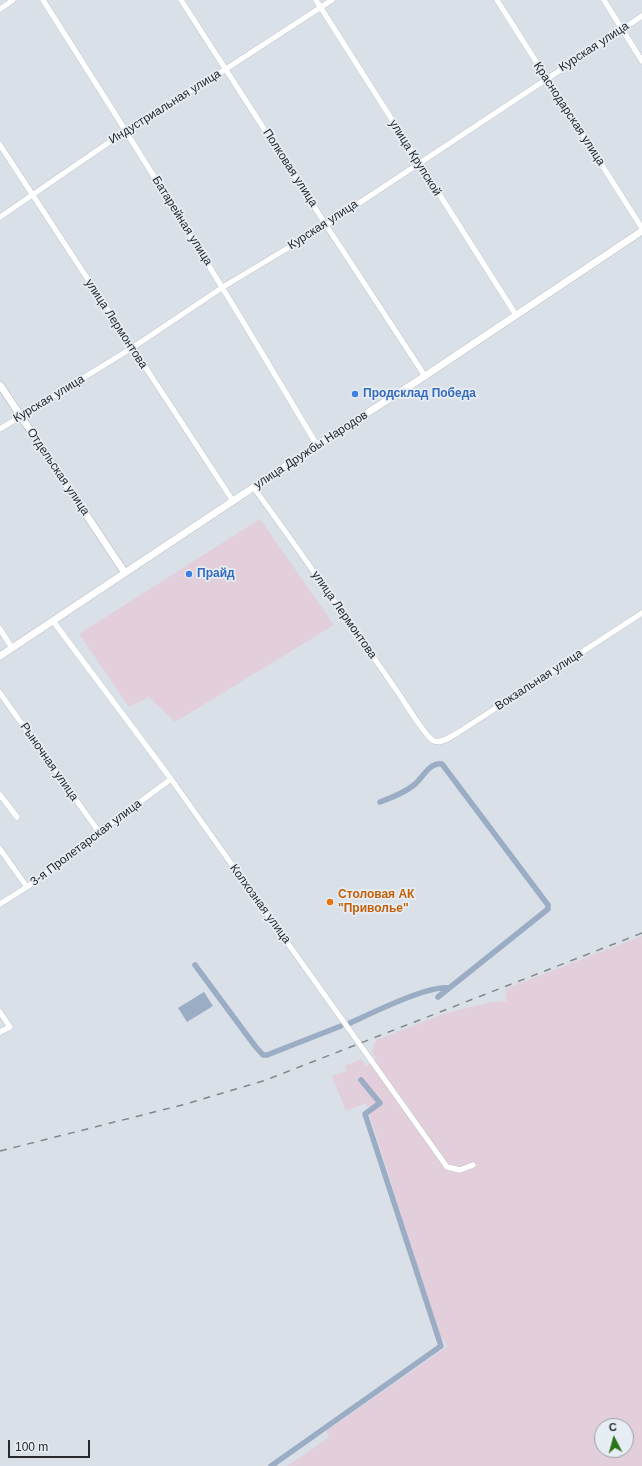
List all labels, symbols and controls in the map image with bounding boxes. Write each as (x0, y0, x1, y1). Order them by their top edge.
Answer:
street label: Курская улица (556, 19, 632, 75)
street label: Краснодарская улица (530, 59, 608, 169)
street label: Индустриальная улица (106, 67, 224, 147)
street label: улица Крупской (386, 117, 444, 199)
street label: Полковая улица (259, 126, 321, 210)
street label: Батарейная улица (149, 174, 215, 268)
street label: Курская улица (285, 197, 361, 253)
street label: улица Лермонтова (82, 276, 150, 372)
street label: Курская улица (11, 372, 87, 426)
place label: Продсклад Победа (363, 387, 476, 401)
marker: Продсклад Победа (350, 389, 360, 399)
street label: улица Дружбы Народов (251, 408, 371, 492)
street label: Отдельская улица (24, 426, 92, 518)
place label: Прайд (197, 567, 235, 581)
street label: улица Лермонтова (308, 568, 380, 662)
marker: Прайд (184, 569, 194, 579)
street label: Вокзальная улица (492, 646, 586, 714)
street label: Рыночная улица (17, 720, 81, 804)
street label: 3-я Пролетарская улица (28, 797, 144, 889)
street label: Колхозная улица (226, 862, 294, 946)
place label: Столовая АК "Приволье" (338, 888, 414, 916)
marker: Столовая АК "Приволье" (325, 897, 335, 907)
north arrow (594, 1418, 634, 1458)
text: С (608, 1421, 617, 1433)
scale bar (10, 1432, 92, 1458)
text: 100 m (15, 1440, 48, 1454)

